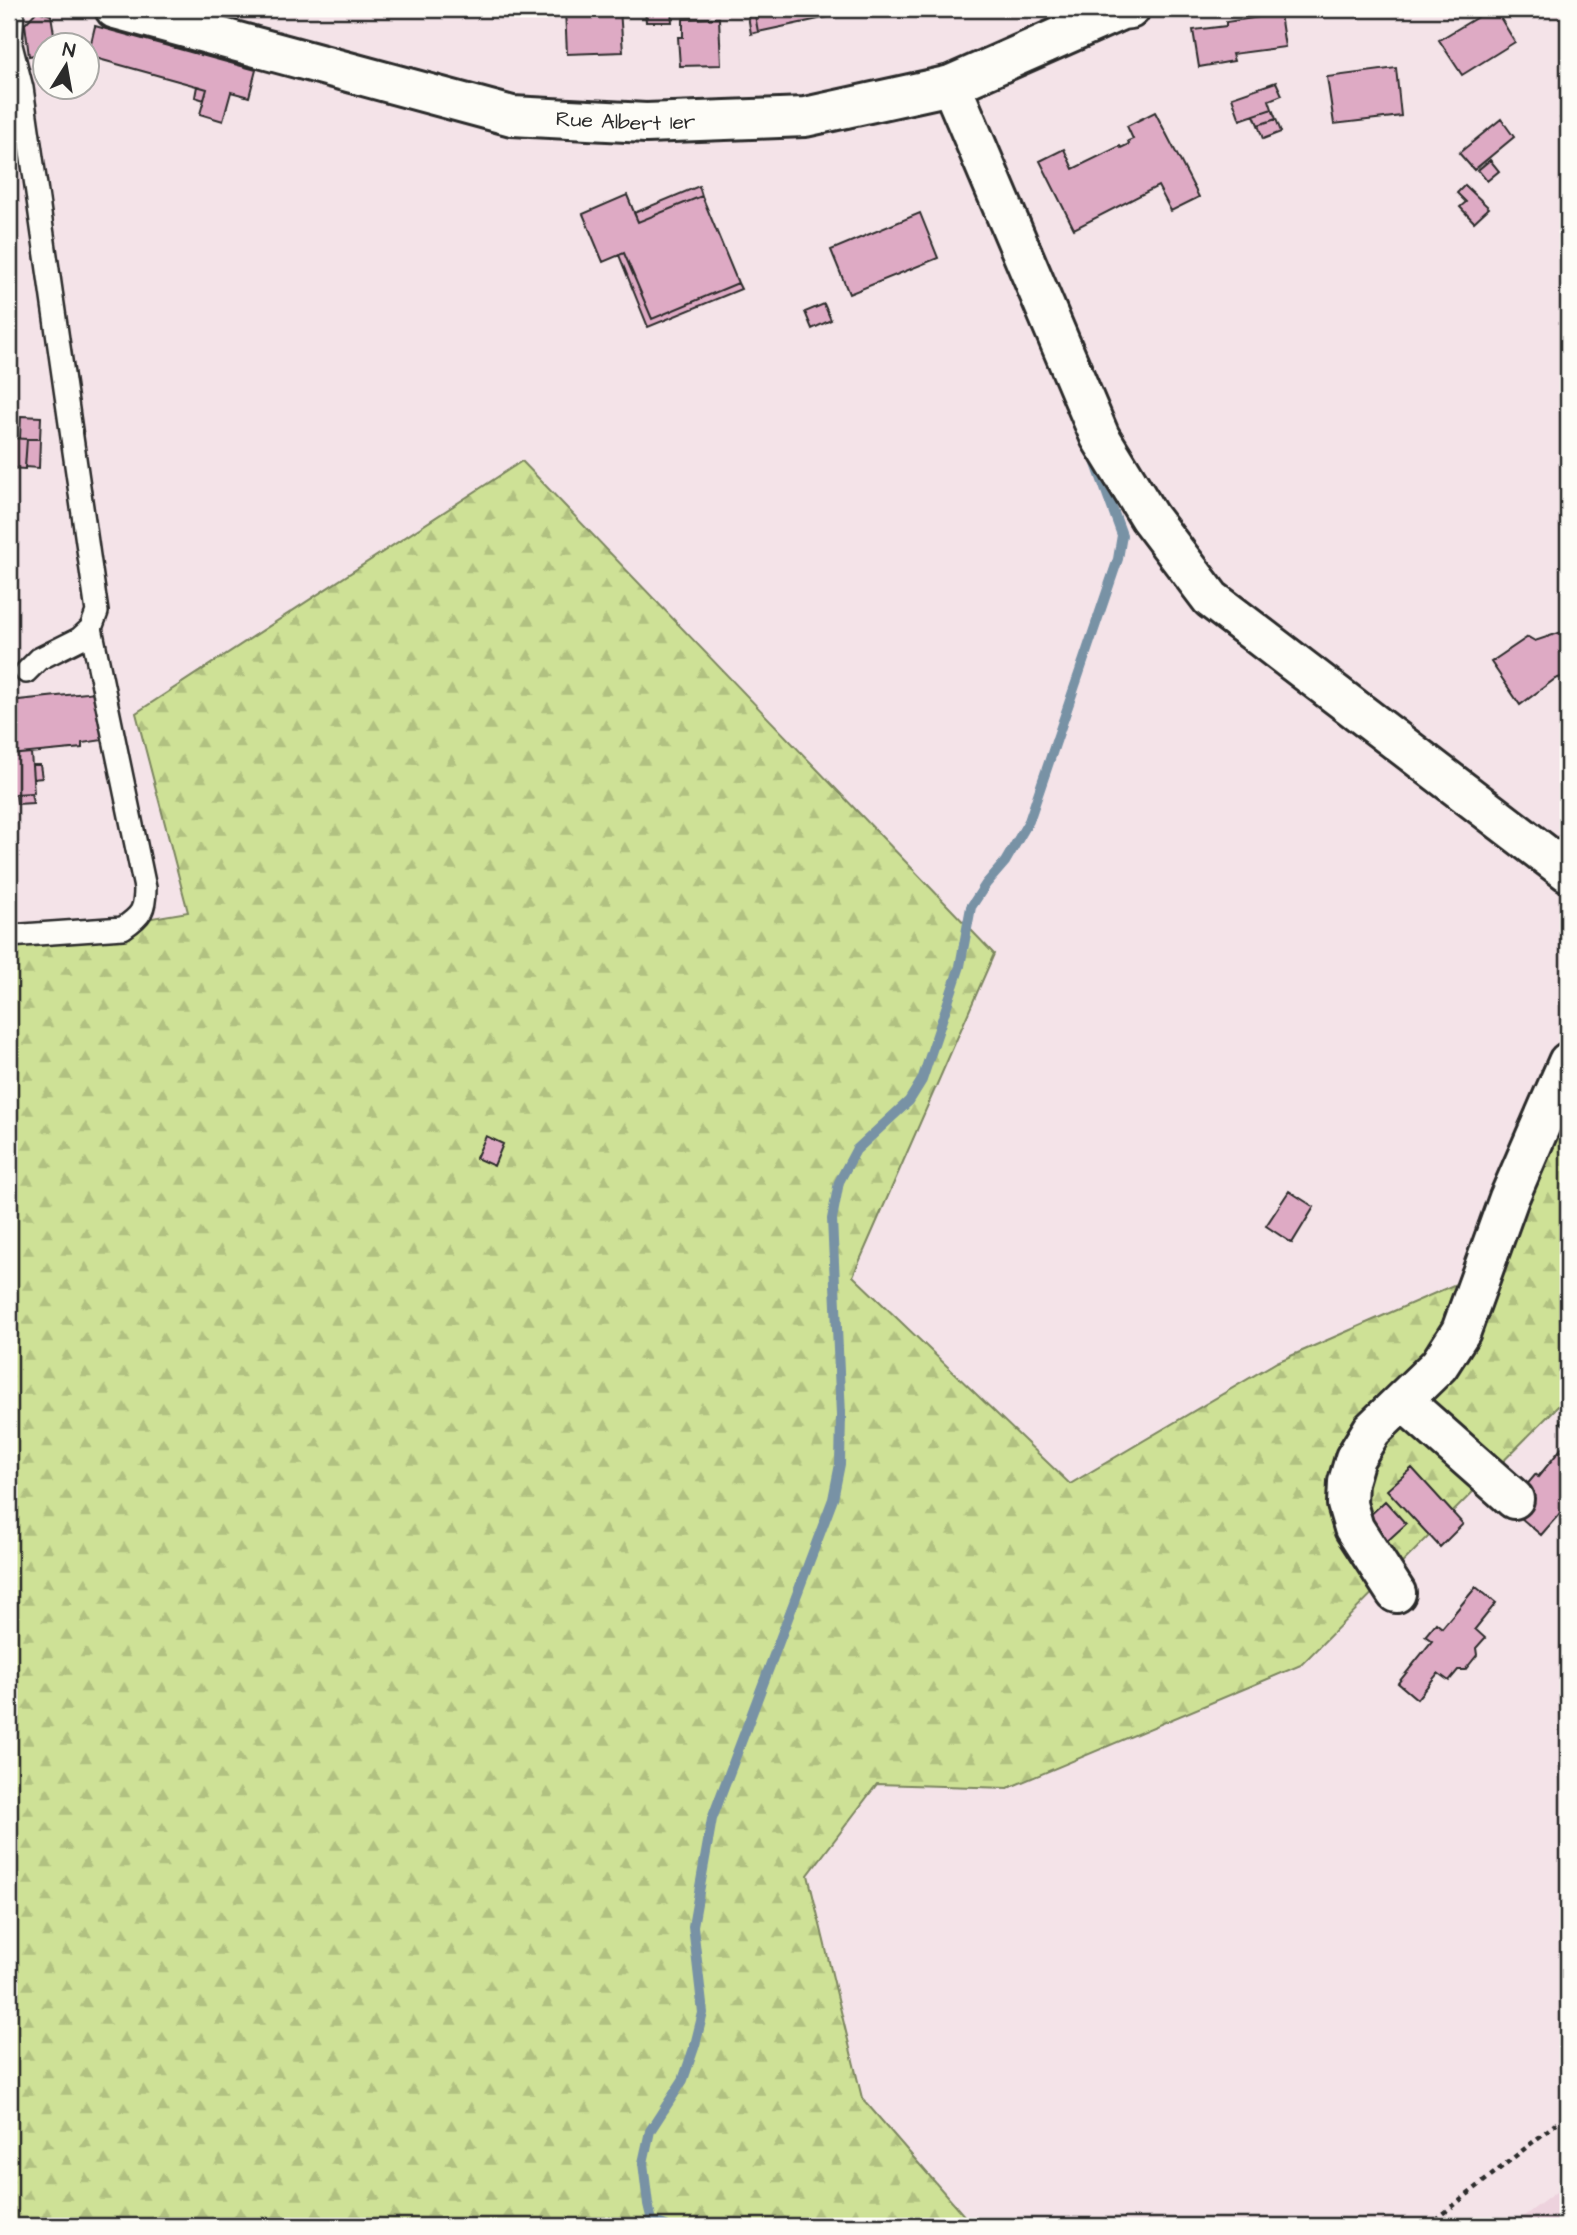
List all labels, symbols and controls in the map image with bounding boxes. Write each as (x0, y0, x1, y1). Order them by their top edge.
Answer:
north arrow (32, 32, 102, 102)
text: N (61, 36, 77, 65)
street label: Rue Albert 1er (555, 104, 696, 138)

